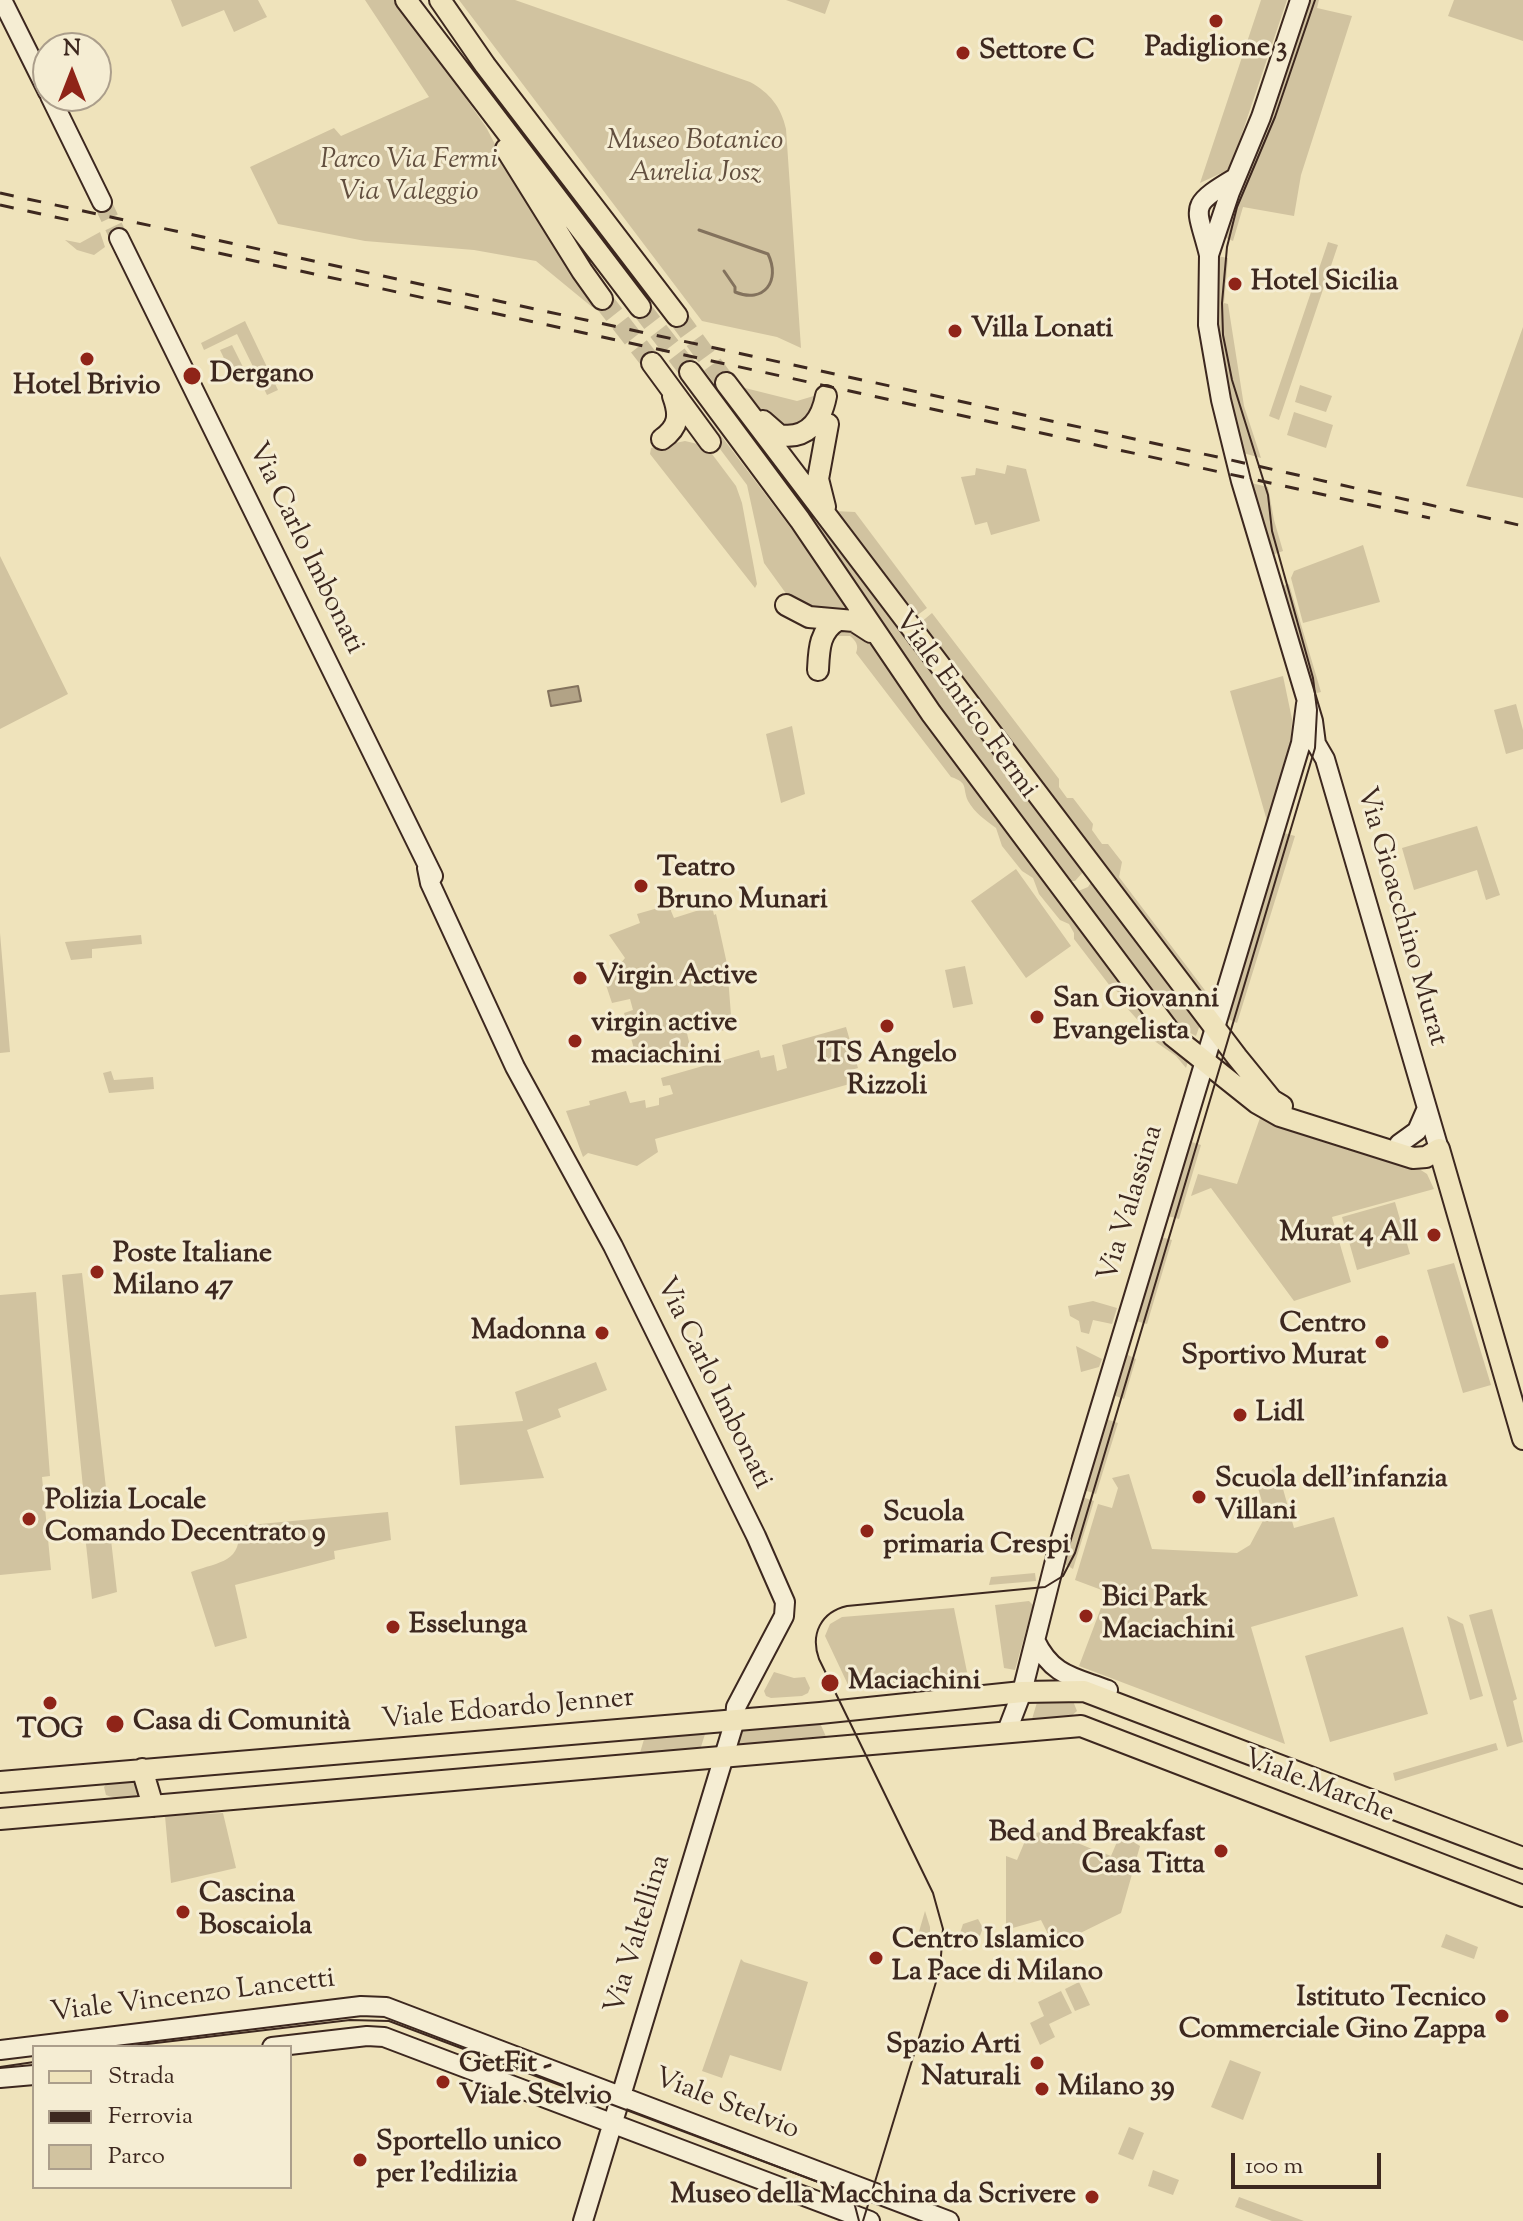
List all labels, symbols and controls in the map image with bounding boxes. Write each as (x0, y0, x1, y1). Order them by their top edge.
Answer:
marker: Padiglione 3 (1207, 12, 1225, 30)
north arrow (32, 32, 112, 112)
place label: Padiglione 3 (1145, 33, 1287, 67)
text: N (63, 34, 81, 66)
place label: Settore C (979, 36, 1095, 70)
marker: Settore C (954, 44, 972, 62)
park label: Museo Botanico Aurelia Josz (607, 126, 783, 192)
park label: Parco Via Fermi Via Valeggio (320, 145, 498, 211)
place label: Hotel Sicilia (1251, 267, 1398, 301)
marker: Hotel Sicilia (1226, 275, 1244, 293)
place label: Villa Lonati (971, 314, 1113, 348)
marker: Villa Lonati (946, 322, 964, 340)
marker: Hotel Brivio (78, 350, 96, 368)
place label: Dergano (210, 359, 314, 393)
marker: Dergano (181, 365, 203, 387)
place label: Hotel Brivio (13, 371, 161, 405)
street label: Via Carlo Imbonati (238, 438, 370, 660)
street label: Viale Enrico Fermi (885, 606, 1043, 806)
street label: Via Gioacchino Murat (1347, 784, 1453, 1050)
place label: Teatro Bruno Munari (657, 853, 828, 919)
marker: Teatro Bruno Munari (632, 877, 650, 895)
place label: Virgin Active (596, 961, 758, 995)
marker: Virgin Active (571, 969, 589, 987)
place label: San Giovanni Evangelista (1053, 984, 1219, 1050)
place label: virgin active maciachini (591, 1008, 737, 1074)
marker: San Giovanni Evangelista (1028, 1008, 1046, 1026)
marker: ITS Angelo Rizzoli (878, 1017, 896, 1035)
marker: virgin active maciachini (566, 1032, 584, 1050)
place label: ITS Angelo Rizzoli (817, 1039, 957, 1105)
street label: Via Valassina (1093, 1122, 1173, 1286)
place label: Murat 4 All (1279, 1218, 1418, 1252)
marker: Murat 4 All (1425, 1226, 1443, 1244)
place label: Poste Italiane Milano 47 (113, 1239, 272, 1305)
marker: Poste Italiane Milano 47 (88, 1263, 106, 1281)
street label: Via Carlo Imbonati (646, 1273, 778, 1495)
place label: Centro Sportivo Murat (1181, 1309, 1366, 1375)
place label: Madonna (471, 1316, 586, 1350)
marker: Madonna (593, 1324, 611, 1342)
marker: Centro Sportivo Murat (1373, 1333, 1391, 1351)
place label: Lidl (1256, 1398, 1304, 1432)
marker: Lidl (1231, 1406, 1249, 1424)
place label: Scuola dell'infanzia Villani (1215, 1464, 1448, 1530)
place label: Polizia Locale Comando Decentrato 9 (45, 1486, 326, 1552)
marker: Scuola dell'infanzia Villani (1190, 1488, 1208, 1506)
place label: Scuola primaria Crespi (883, 1498, 1070, 1564)
marker: Polizia Locale Comando Decentrato 9 (20, 1510, 38, 1528)
marker: Scuola primaria Crespi (858, 1522, 876, 1540)
place label: Bici Park Maciachini (1102, 1583, 1235, 1649)
marker: Bici Park Maciachini (1077, 1607, 1095, 1625)
place label: Esselunga (409, 1610, 527, 1644)
marker: Esselunga (384, 1618, 402, 1636)
place label: Maciachini (848, 1666, 981, 1700)
marker: Maciachini (819, 1672, 841, 1694)
street label: Viale Edoardo Jenner (380, 1683, 636, 1739)
marker: TOG (41, 1694, 59, 1712)
place label: Casa di Comunità (133, 1707, 351, 1741)
marker: Casa di Comunità (104, 1713, 126, 1735)
place label: TOG (17, 1715, 83, 1749)
street label: Viale Marche (1238, 1744, 1398, 1832)
place label: Bed and Breakfast Casa Titta (989, 1818, 1205, 1884)
marker: Bed and Breakfast Casa Titta (1212, 1842, 1230, 1860)
street label: Via Valtellina (600, 1851, 680, 2019)
place label: Cascina Boscaiola (199, 1879, 312, 1945)
marker: Cascina Boscaiola (174, 1903, 192, 1921)
place label: Centro Islamico La Pace di Milano (892, 1925, 1103, 1991)
marker: Centro Islamico La Pace di Milano (867, 1949, 885, 1967)
street label: Viale Vincenzo Lancetti (49, 1964, 337, 2032)
place label: Istituto Tecnico Commerciale Gino Zappa (1179, 1983, 1486, 2049)
marker: Istituto Tecnico Commerciale Gino Zappa (1493, 2007, 1511, 2025)
place label: Spazio Arti Naturali (886, 2030, 1021, 2096)
legend (32, 2045, 292, 2189)
place label: GetFit - Viale Stelvio (459, 2049, 612, 2115)
marker: Spazio Arti Naturali (1028, 2054, 1046, 2072)
text: Strada (108, 2060, 175, 2094)
street label: Viale Stelvio (649, 2063, 803, 2149)
place label: Milano 39 (1058, 2072, 1175, 2106)
marker: GetFit - Viale Stelvio (434, 2073, 452, 2091)
marker: Milano 39 (1033, 2080, 1051, 2098)
text: Ferrovia (108, 2100, 193, 2134)
place label: Sportello unico per l'edilizia (376, 2127, 562, 2193)
scale bar (1235, 2137, 1385, 2187)
text: Parco (108, 2140, 165, 2174)
text: 100 m (1245, 2150, 1303, 2184)
marker: Sportello unico per l'edilizia (351, 2151, 369, 2169)
place label: Museo della Macchina da Scrivere (670, 2180, 1076, 2214)
marker: Museo della Macchina da Scrivere (1083, 2188, 1101, 2206)

